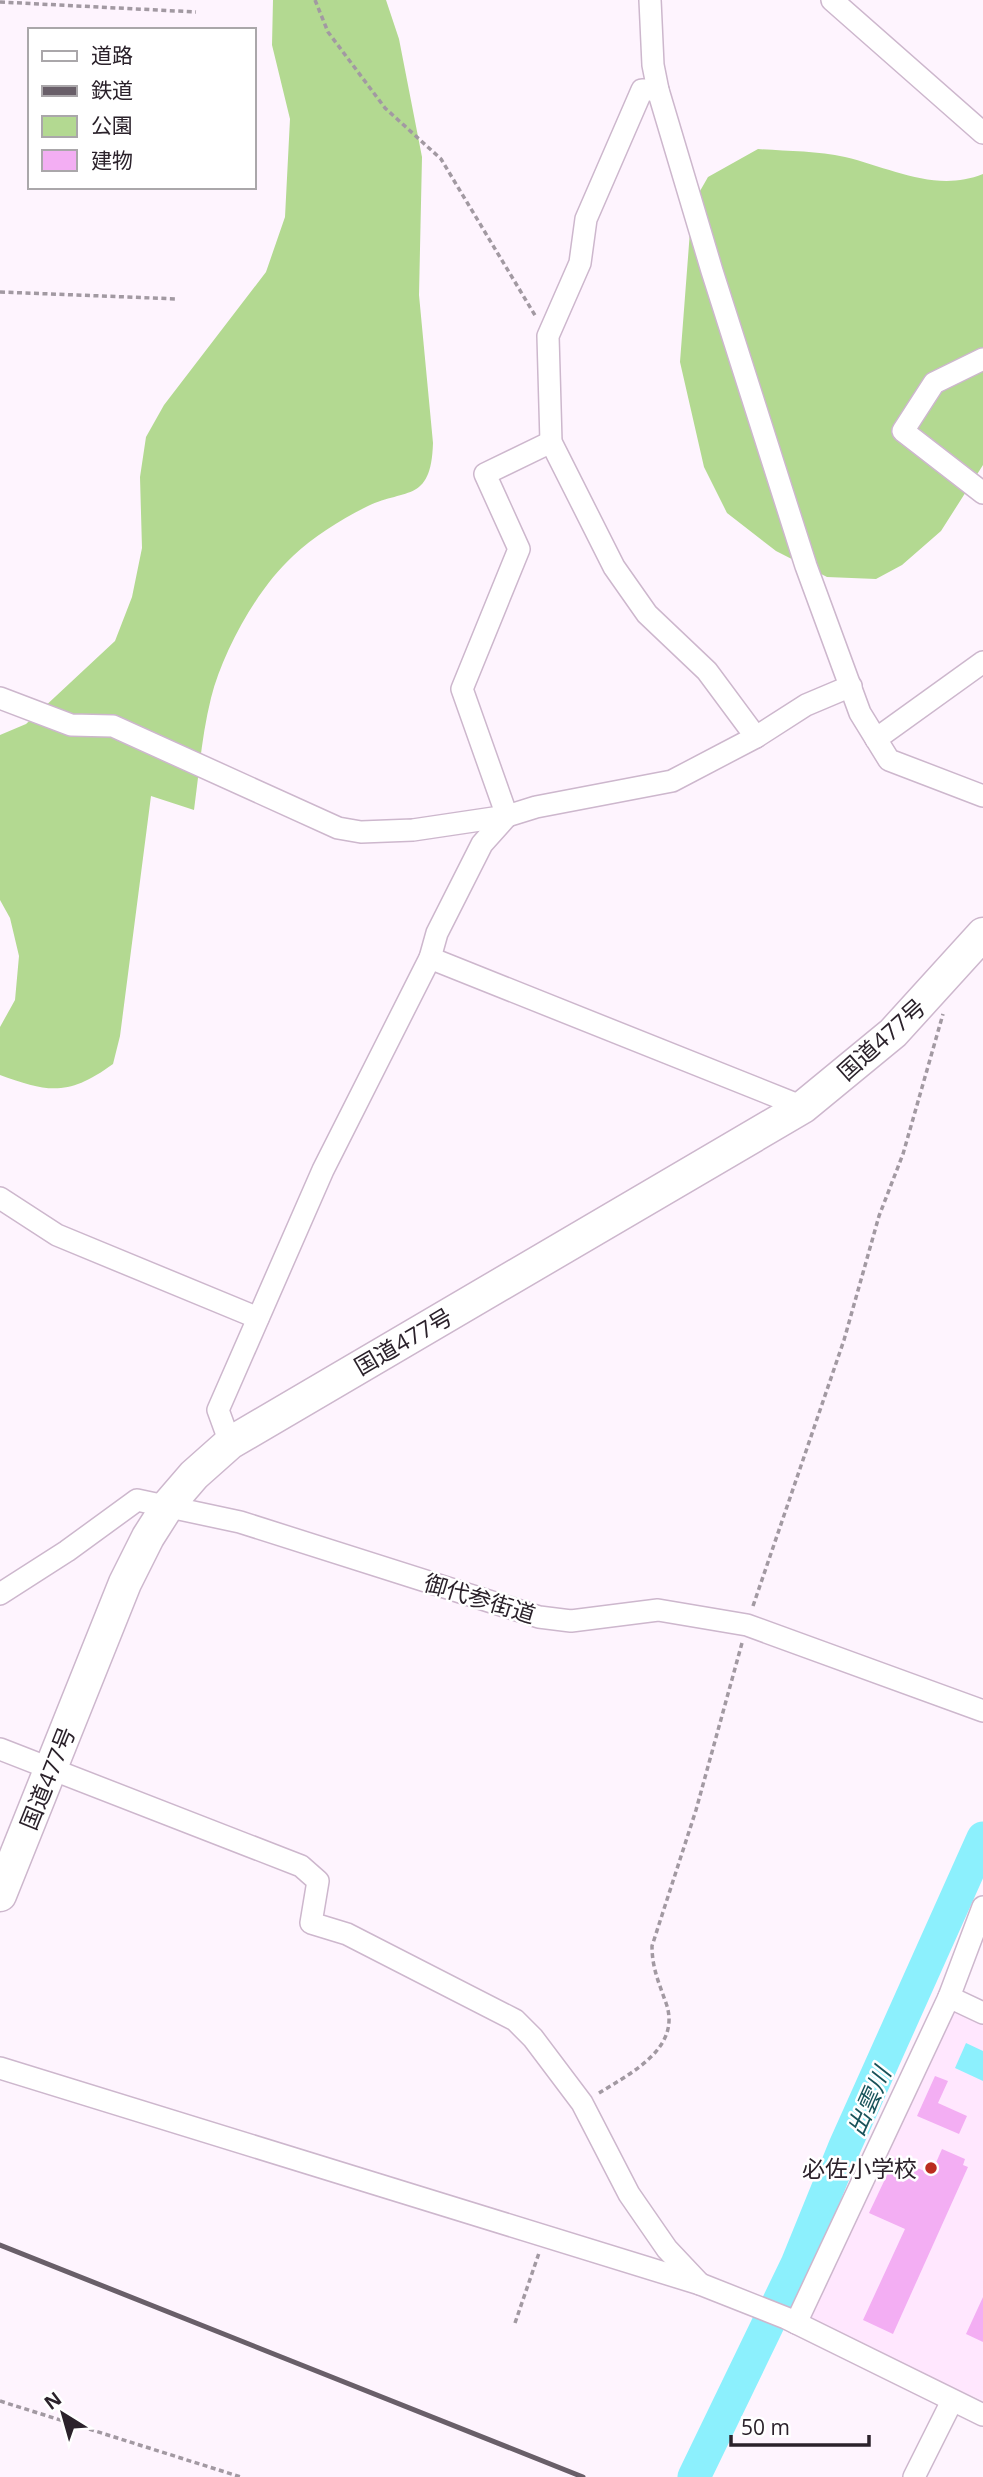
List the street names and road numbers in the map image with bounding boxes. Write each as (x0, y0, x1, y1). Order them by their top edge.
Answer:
street label: 国道477号 (830, 991, 932, 1087)
street label: 国道477号 (348, 1300, 458, 1382)
street label: 御代参街道 (420, 1566, 540, 1630)
street label: 国道477号 (12, 1722, 82, 1834)

